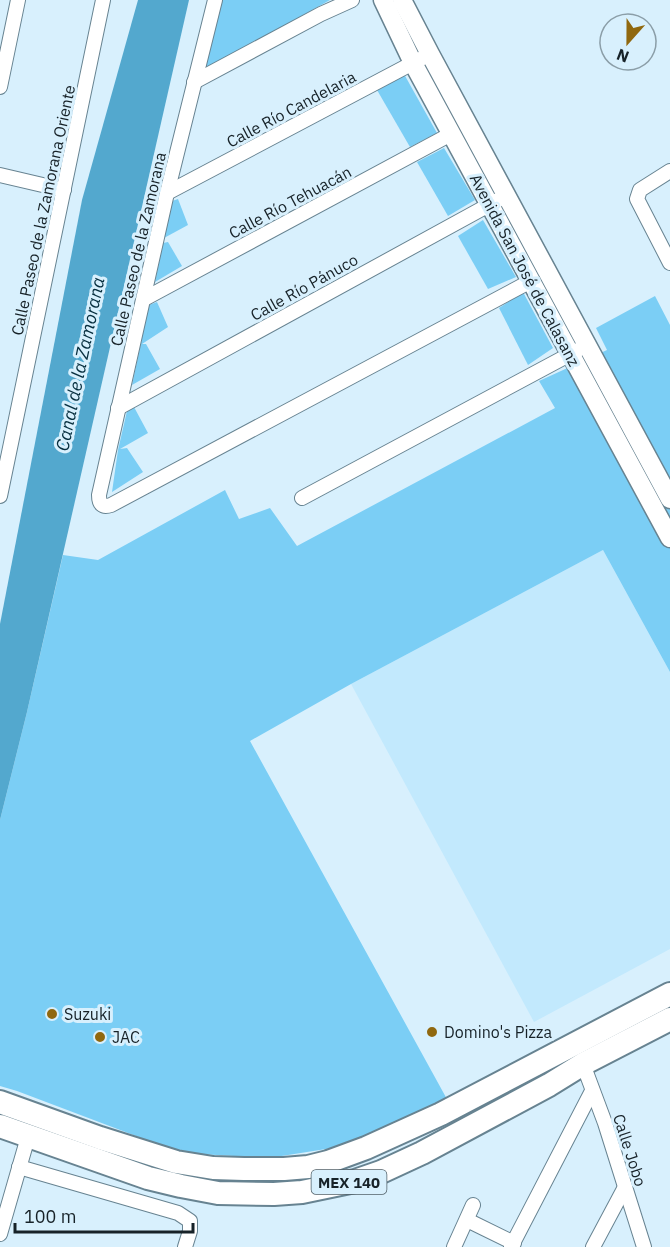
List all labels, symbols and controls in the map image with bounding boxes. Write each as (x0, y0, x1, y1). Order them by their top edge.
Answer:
north arrow (598, 12, 658, 72)
text: N (614, 45, 632, 67)
street label: Calle Río Candelaria (223, 66, 359, 152)
street label: Calle Paseo de la Zamorana Oriente (7, 83, 79, 337)
street label: Calle Paseo de la Zamorana (106, 150, 170, 348)
street label: Calle Río Tehuacán (225, 161, 355, 243)
street label: Avenida San José de Calasanz (466, 170, 584, 370)
street label: Calle Río Pánuco (247, 249, 361, 325)
water label: Canal de la Zamorana (50, 275, 110, 453)
place label: Suzuki (64, 1004, 111, 1024)
marker: Suzuki (45, 1007, 59, 1021)
place label: Domino's Pizza (444, 1022, 552, 1042)
marker: Domino's Pizza (425, 1025, 439, 1039)
place label: JAC (112, 1027, 140, 1047)
marker: JAC (93, 1030, 107, 1044)
street label: Calle Jobo (609, 1111, 651, 1189)
road number: MEX 140 (312, 1170, 386, 1194)
scale bar (15, 1196, 194, 1234)
text: 100 m (24, 1205, 76, 1228)

